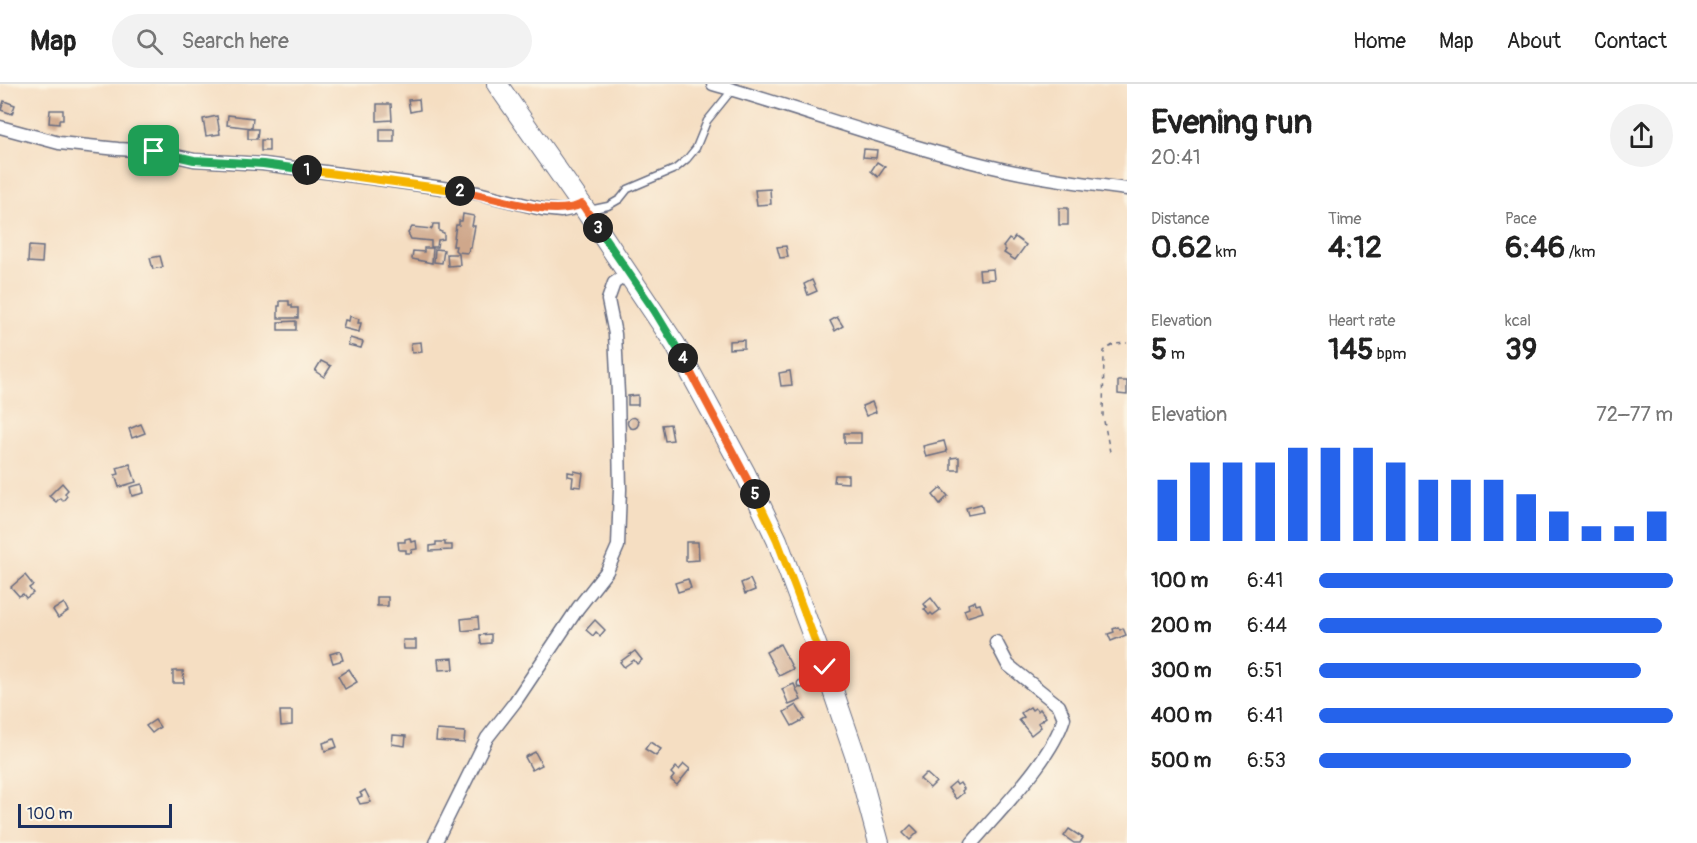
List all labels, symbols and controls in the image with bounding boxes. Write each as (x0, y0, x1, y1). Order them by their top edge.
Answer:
search box (112, 14, 532, 68)
text: Map (30, 24, 76, 59)
icon: search (133, 25, 166, 58)
text: Search here (181, 27, 289, 55)
text: Home (1353, 28, 1406, 55)
text: Map (1439, 28, 1474, 55)
text: About (1507, 28, 1561, 55)
text: Contact (1594, 28, 1667, 55)
text: Evening run (1151, 102, 1312, 143)
button: share (1610, 104, 1673, 167)
pin (128, 125, 179, 176)
icon: arrive (137, 134, 170, 167)
text: 20:41 (1151, 145, 1201, 170)
pin: 1 (292, 155, 322, 185)
text: 1 (304, 160, 310, 180)
pin: 2 (445, 176, 475, 206)
text: 2 (456, 181, 464, 201)
text: Distance (1151, 209, 1210, 229)
text: Time (1328, 209, 1361, 229)
text: Pace (1505, 209, 1537, 229)
pin: 3 (583, 213, 613, 243)
text: 3 (594, 218, 602, 238)
text: 0.62 (1151, 229, 1212, 266)
text: 4:12 (1328, 229, 1382, 266)
text: 6:46 (1505, 229, 1565, 266)
text: km (1212, 242, 1237, 262)
text: /km (1565, 242, 1595, 262)
text: Elevation (1151, 311, 1212, 331)
text: Heart rate (1328, 311, 1395, 331)
text: kcal (1505, 311, 1531, 331)
text: 5 (1151, 331, 1167, 368)
text: 145 (1328, 331, 1373, 368)
text: 39 (1505, 331, 1537, 368)
pin: 4 (668, 343, 698, 373)
text: m (1167, 344, 1185, 364)
text: bpm (1373, 344, 1406, 364)
text: 4 (678, 348, 688, 368)
text: Elevation (1151, 402, 1227, 427)
text: 72–77 m (1596, 402, 1673, 427)
pin: 5 (740, 479, 770, 509)
text: 5 (751, 484, 759, 504)
text: 100 m (1151, 568, 1208, 593)
text: 6:41 (1247, 568, 1283, 593)
text: 200 m (1151, 613, 1212, 638)
text: 6:44 (1247, 613, 1287, 638)
pin (799, 641, 850, 692)
icon: check (808, 650, 841, 683)
text: 300 m (1151, 658, 1212, 683)
text: 6:51 (1247, 658, 1283, 683)
text: 400 m (1151, 703, 1212, 728)
text: 6:41 (1247, 703, 1283, 728)
text: 500 m (1151, 748, 1211, 773)
text: 6:53 (1247, 748, 1286, 773)
scale bar (18, 801, 172, 828)
text: 100 m (27, 804, 73, 824)

